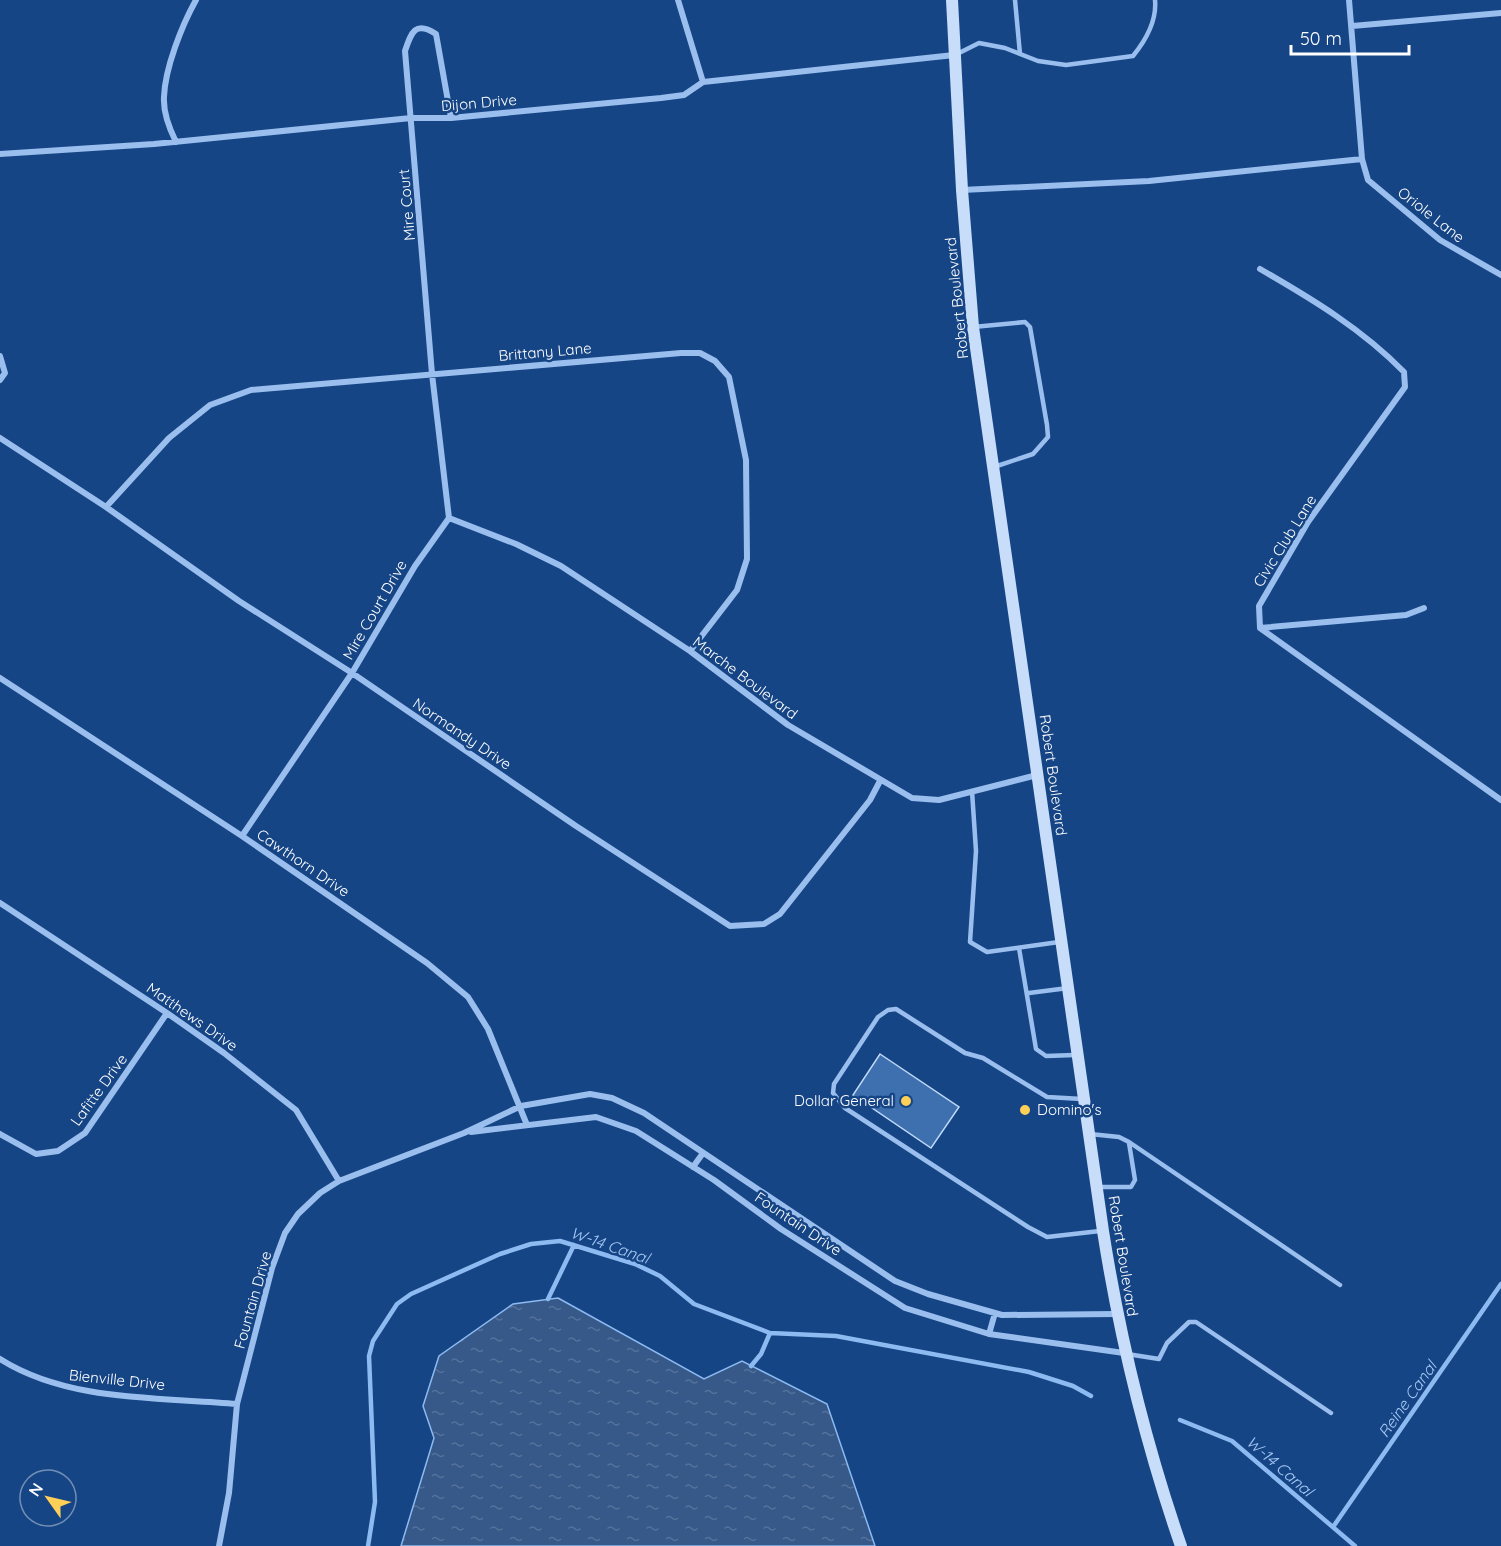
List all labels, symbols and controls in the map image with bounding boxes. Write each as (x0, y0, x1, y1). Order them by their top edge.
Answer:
scale bar (1291, 18, 1410, 56)
text: 50 m (1300, 27, 1342, 50)
street label: Dijon Drive (440, 90, 518, 115)
street label: Mire Court (394, 168, 419, 242)
street label: Oriole Lane (1394, 183, 1469, 247)
street label: Robert Boulevard (941, 236, 972, 360)
street label: Brittany Lane (498, 338, 592, 365)
street label: Civic Club Lane (1249, 491, 1320, 590)
street label: Mire Court Drive (338, 556, 411, 663)
street label: Marche Boulevard (689, 632, 801, 723)
street label: Normandy Drive (409, 694, 515, 774)
street label: Robert Boulevard (1036, 713, 1071, 837)
street label: Cawthorn Drive (253, 824, 353, 901)
street label: Matthews Drive (143, 978, 242, 1055)
street label: Lafitte Drive (66, 1050, 131, 1129)
place label: Dollar General (794, 1091, 894, 1110)
marker: Dollar General (899, 1094, 913, 1108)
place label: Domino's (1037, 1100, 1102, 1119)
marker: Domino's (1018, 1103, 1032, 1117)
street label: Fountain Drive (751, 1188, 845, 1260)
street label: Robert Boulevard (1105, 1194, 1142, 1318)
water label: W-14 Canal (568, 1222, 654, 1269)
street label: Fountain Drive (229, 1249, 276, 1351)
water label: Reine Canal (1373, 1355, 1442, 1441)
street label: Bienville Drive (68, 1365, 166, 1394)
water label: W-14 Canal (1242, 1431, 1319, 1502)
north arrow (18, 1468, 78, 1528)
text: N (24, 1479, 47, 1500)

